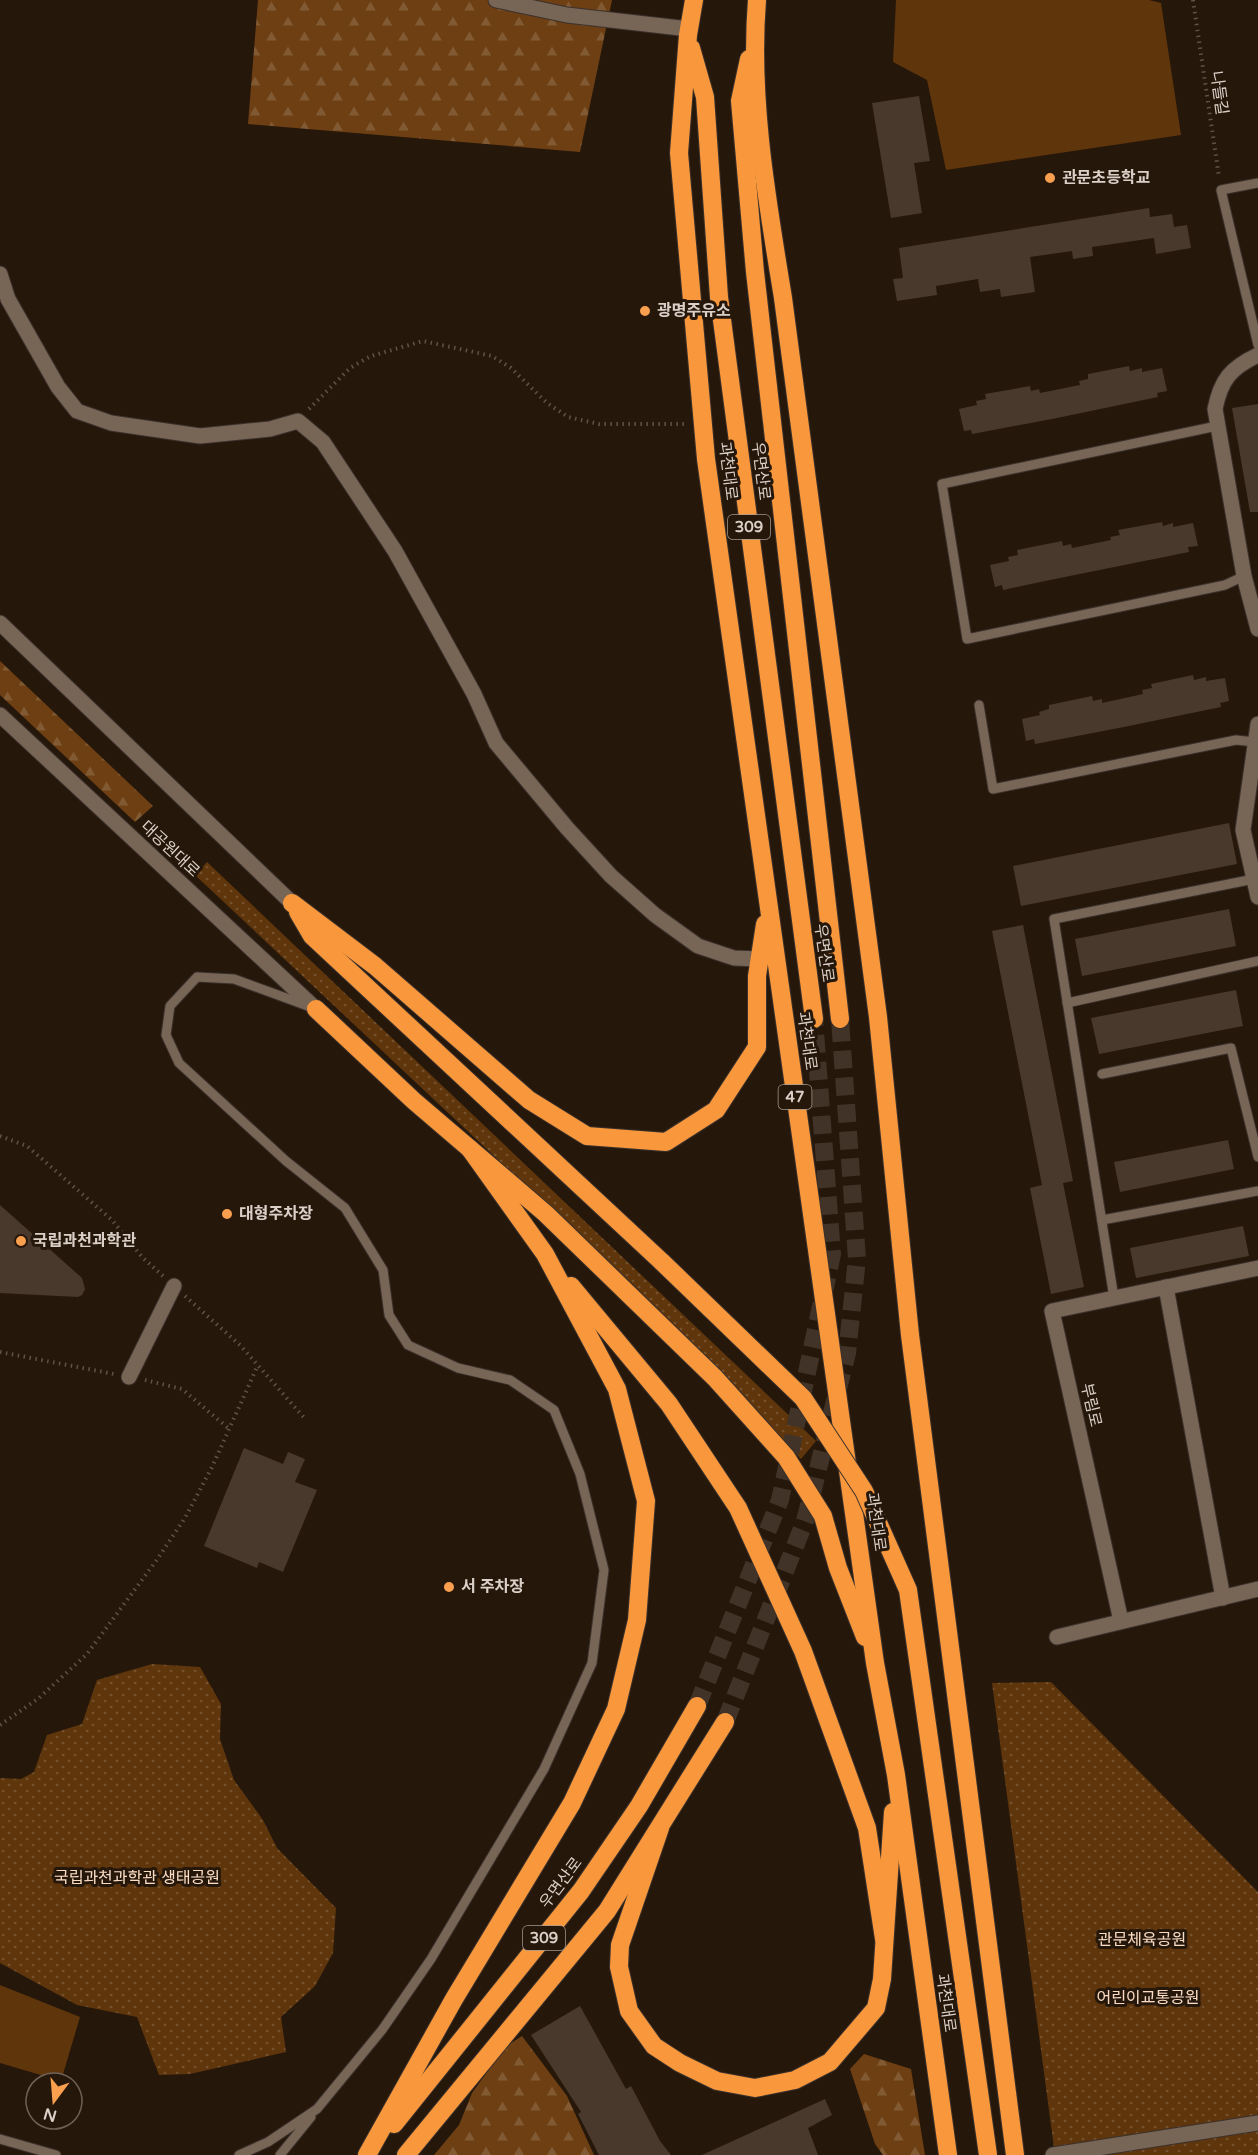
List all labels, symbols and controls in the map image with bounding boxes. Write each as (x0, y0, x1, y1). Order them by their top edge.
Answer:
street label: 나들길 (1206, 70, 1232, 116)
place label: 관문초등학교 (1062, 168, 1151, 188)
marker: 관문초등학교 (1043, 171, 1057, 185)
place label: 광명주유소 (657, 301, 731, 321)
marker: 광명주유소 (638, 304, 652, 318)
street label: 과천대로 (714, 441, 742, 502)
street label: 우면산로 (747, 441, 775, 502)
road number: 309 (728, 515, 770, 539)
street label: 대공원대로 (136, 817, 204, 882)
street label: 우면산로 (810, 922, 838, 984)
street label: 과천대로 (793, 1010, 821, 1072)
road number: 47 (778, 1085, 812, 1109)
place label: 대형주차장 (239, 1204, 313, 1224)
marker: 대형주차장 (220, 1207, 234, 1221)
place label: 국립과천과학관 (33, 1231, 136, 1251)
marker: 국립과천과학관 (14, 1234, 28, 1248)
street label: 부림로 (1076, 1381, 1106, 1429)
street label: 과천대로 (862, 1491, 890, 1553)
place label: 서 주차장 (461, 1577, 524, 1597)
marker: 서 주차장 (442, 1580, 456, 1594)
street label: 우면산로 (535, 1853, 587, 1913)
park label: 국립과천과학관 생태공원 (54, 1868, 220, 1888)
road number: 309 (523, 1926, 565, 1950)
park label: 관문체육공원 (1098, 1930, 1186, 1950)
street label: 과천대로 (932, 1972, 960, 2034)
park label: 어린이교통공원 (1096, 1988, 1200, 2008)
north arrow (24, 2071, 84, 2131)
text: N (41, 2103, 59, 2126)

